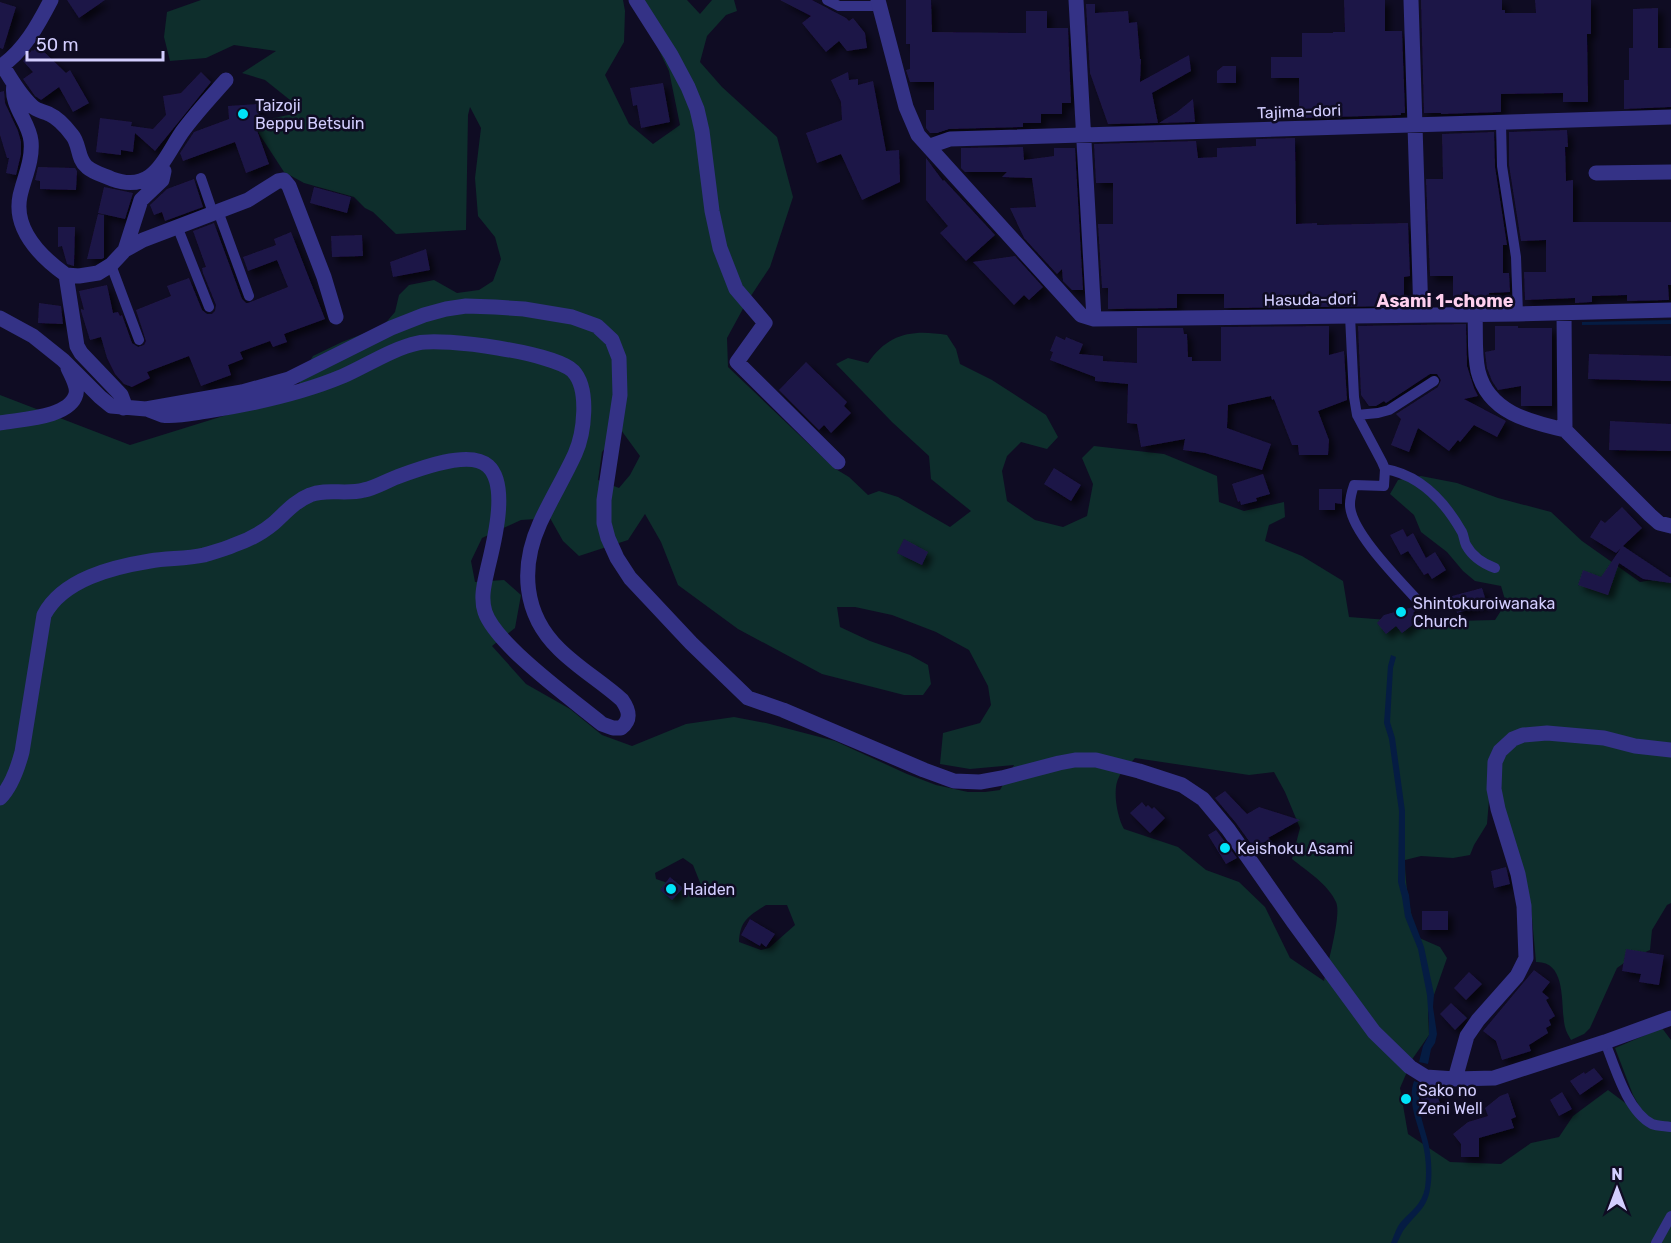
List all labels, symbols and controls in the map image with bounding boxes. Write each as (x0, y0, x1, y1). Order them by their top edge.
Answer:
scale bar (27, 24, 164, 62)
text: 50 m (36, 34, 79, 56)
place label: Taizoji Beppu Betsuin (255, 96, 364, 133)
street label: Tajima-dori (1257, 101, 1341, 122)
marker: Taizoji Beppu Betsuin (236, 107, 250, 121)
street label: Hasuda-dori (1263, 289, 1357, 310)
district label: Asami 1-chome (1377, 290, 1514, 312)
place label: Shintokuroiwanaka Church (1413, 594, 1555, 631)
marker: Shintokuroiwanaka Church (1394, 605, 1408, 619)
place label: Keishoku Asami (1237, 839, 1353, 858)
marker: Keishoku Asami (1218, 841, 1232, 855)
place label: Haiden (683, 880, 735, 899)
marker: Haiden (664, 882, 678, 896)
place label: Sako no Zeni Well (1418, 1081, 1483, 1118)
marker: Sako no Zeni Well (1399, 1092, 1413, 1106)
north arrow (1587, 1159, 1647, 1219)
text: N (1611, 1165, 1623, 1184)

